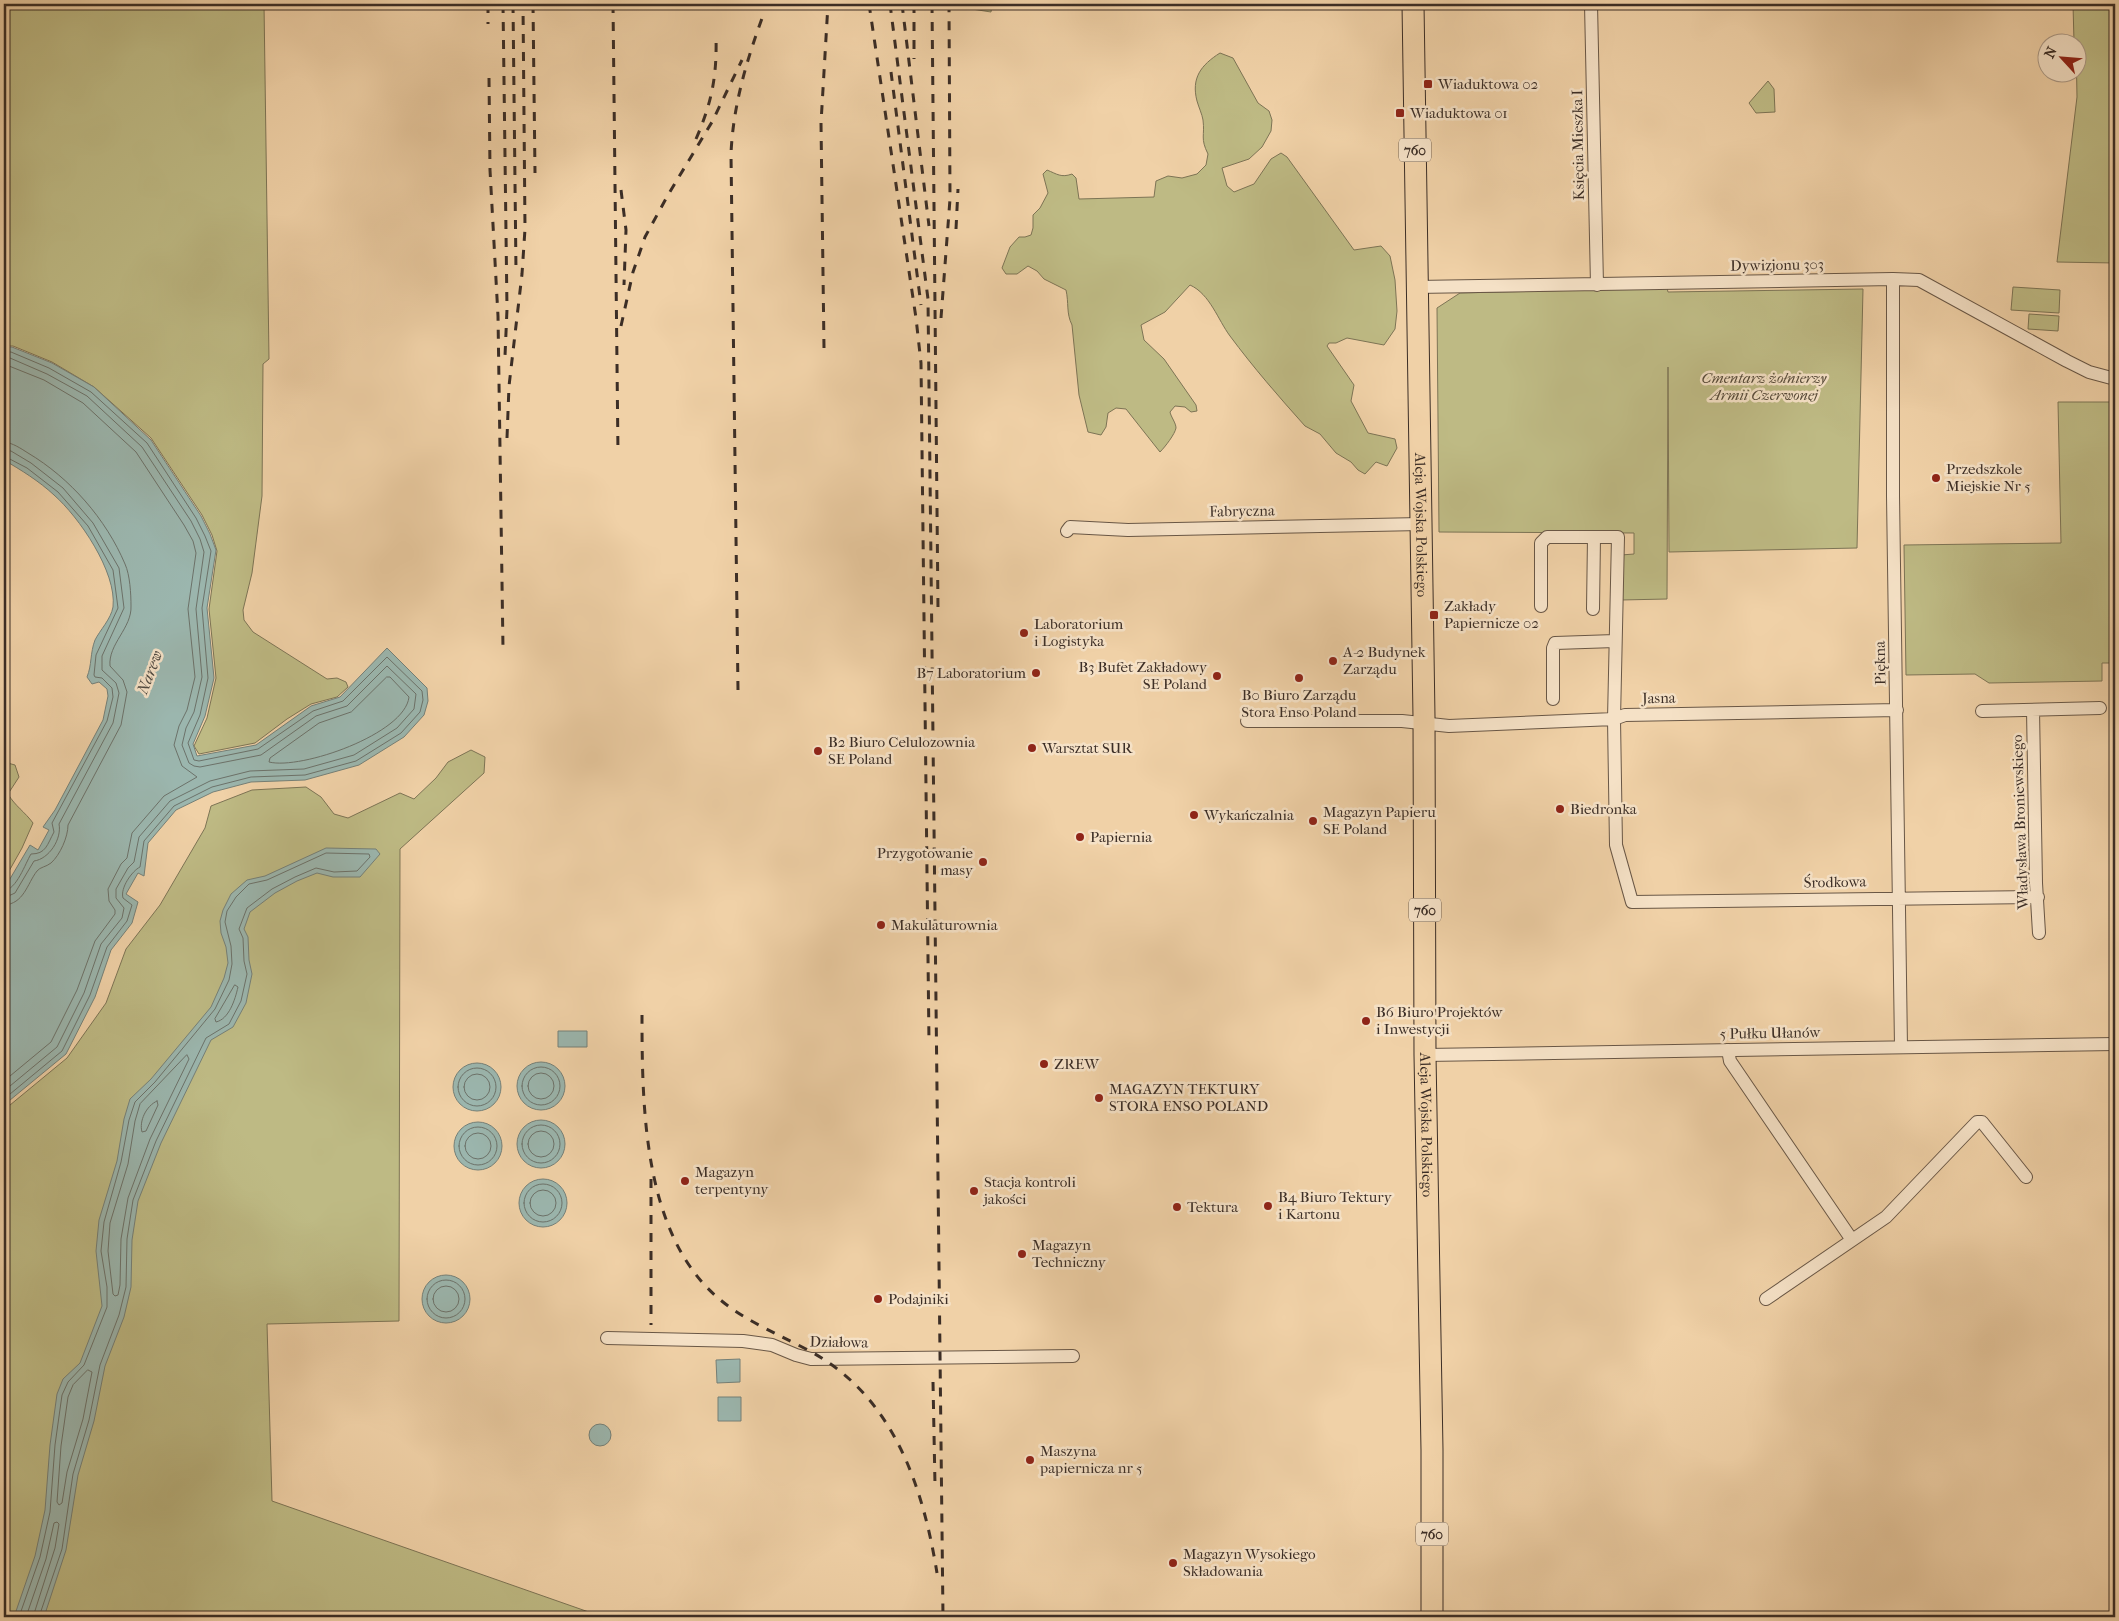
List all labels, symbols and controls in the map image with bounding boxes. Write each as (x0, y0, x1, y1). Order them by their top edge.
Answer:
north arrow (2036, 32, 2086, 82)
text: N (2041, 44, 2061, 61)
place label: Wiaduktowa 02 (1437, 75, 1538, 93)
marker: Wiaduktowa 02 (1422, 78, 1434, 90)
street label: Księcia Mieszka I (1568, 89, 1588, 201)
place label: Wiaduktowa 01 (1409, 104, 1508, 122)
marker: Wiaduktowa 01 (1394, 107, 1406, 119)
road number: 760 (1399, 138, 1431, 162)
street label: Dywizjonu 303 (1730, 255, 1824, 275)
park label: Cmentarz żołnierzy Armii Czerwonej (1702, 369, 1827, 404)
street label: Aleja Wojska Polskiego (1411, 451, 1431, 598)
place label: Przedszkole Miejskie Nr 5 (1946, 460, 2031, 495)
marker: Przedszkole Miejskie Nr 5 (1930, 472, 1942, 484)
street label: Fabryczna (1209, 501, 1276, 521)
place label: Zakłady Papiernicze 02 (1444, 597, 1539, 632)
marker: Zakłady Papiernicze 02 (1428, 609, 1440, 621)
place label: Laboratorium i Logistyka (1034, 615, 1124, 650)
marker: Laboratorium i Logistyka (1018, 627, 1030, 639)
street label: Piękna (1871, 640, 1889, 685)
place label: A-2 Budynek Zarządu (1342, 643, 1426, 678)
water label: Narew (132, 647, 167, 698)
marker: A-2 Budynek Zarządu (1327, 655, 1339, 667)
place label: B3 Bufet Zakładowy SE Poland (1078, 658, 1208, 693)
place label: B7 Laboratorium (917, 664, 1027, 682)
marker: B7 Laboratorium (1030, 667, 1042, 679)
marker: B3 Bufet Zakładowy SE Poland (1211, 670, 1223, 682)
marker: B0 Biuro Zarządu Stora Enso Poland (1293, 672, 1305, 684)
place label: B0 Biuro Zarządu Stora Enso Poland (1241, 686, 1358, 721)
street label: Jasna (1641, 689, 1677, 707)
place label: B2 Biuro Celulozownia SE Poland (828, 733, 976, 768)
street label: Władysława Broniewskiego (2008, 734, 2032, 911)
place label: Warsztat SUR (1041, 739, 1133, 757)
marker: Warsztat SUR (1026, 742, 1038, 754)
marker: B2 Biuro Celulozownia SE Poland (812, 745, 824, 757)
place label: Biedronka (1570, 800, 1638, 818)
place label: Magazyn Papieru SE Poland (1323, 803, 1436, 838)
marker: Biedronka (1554, 803, 1566, 815)
place label: Wykańczalnia (1203, 806, 1295, 824)
marker: Wykańczalnia (1188, 809, 1200, 821)
marker: Magazyn Papieru SE Poland (1307, 815, 1319, 827)
place label: Papiernia (1090, 828, 1153, 846)
marker: Papiernia (1074, 831, 1086, 843)
place label: Przygotowanie masy (877, 844, 974, 879)
marker: Przygotowanie masy (977, 856, 989, 868)
street label: Środkowa (1804, 872, 1867, 892)
road number: 760 (1409, 898, 1441, 922)
place label: Makulaturownia (891, 916, 999, 934)
marker: Makulaturownia (875, 919, 887, 931)
place label: B6 Biuro Projektów i Inwestycji (1376, 1003, 1503, 1038)
marker: B6 Biuro Projektów i Inwestycji (1360, 1015, 1372, 1027)
street label: 5 Pułku Ułanów (1720, 1023, 1821, 1043)
street label: Aleja Wojska Polskiego (1416, 1051, 1437, 1198)
place label: ZREW (1054, 1055, 1100, 1073)
marker: ZREW (1038, 1058, 1050, 1070)
place label: MAGAZYN TEKTURY STORA ENSO POLAND (1109, 1080, 1268, 1115)
marker: MAGAZYN TEKTURY STORA ENSO POLAND (1093, 1092, 1105, 1104)
place label: Magazyn terpentyny (695, 1163, 769, 1198)
place label: Stacja kontroli jakości (982, 1173, 1077, 1208)
marker: Magazyn terpentyny (679, 1175, 691, 1187)
marker: Stacja kontroli jakości (968, 1185, 980, 1197)
place label: B4 Biuro Tektury i Kartonu (1278, 1188, 1393, 1223)
place label: Tektura (1187, 1198, 1239, 1216)
marker: B4 Biuro Tektury i Kartonu (1262, 1200, 1274, 1212)
marker: Tektura (1171, 1201, 1183, 1213)
place label: Magazyn Techniczny (1032, 1236, 1107, 1271)
marker: Magazyn Techniczny (1016, 1248, 1028, 1260)
place label: Podajniki (888, 1290, 949, 1308)
marker: Podajniki (872, 1293, 884, 1305)
street label: Działowa (809, 1332, 870, 1352)
place label: Maszyna papiernicza nr 5 (1039, 1442, 1143, 1477)
marker: Maszyna papiernicza nr 5 (1024, 1454, 1036, 1466)
road number: 760 (1416, 1522, 1448, 1546)
place label: Magazyn Wysokiego Składowania (1183, 1545, 1316, 1580)
marker: Magazyn Wysokiego Składowania (1167, 1557, 1179, 1569)

